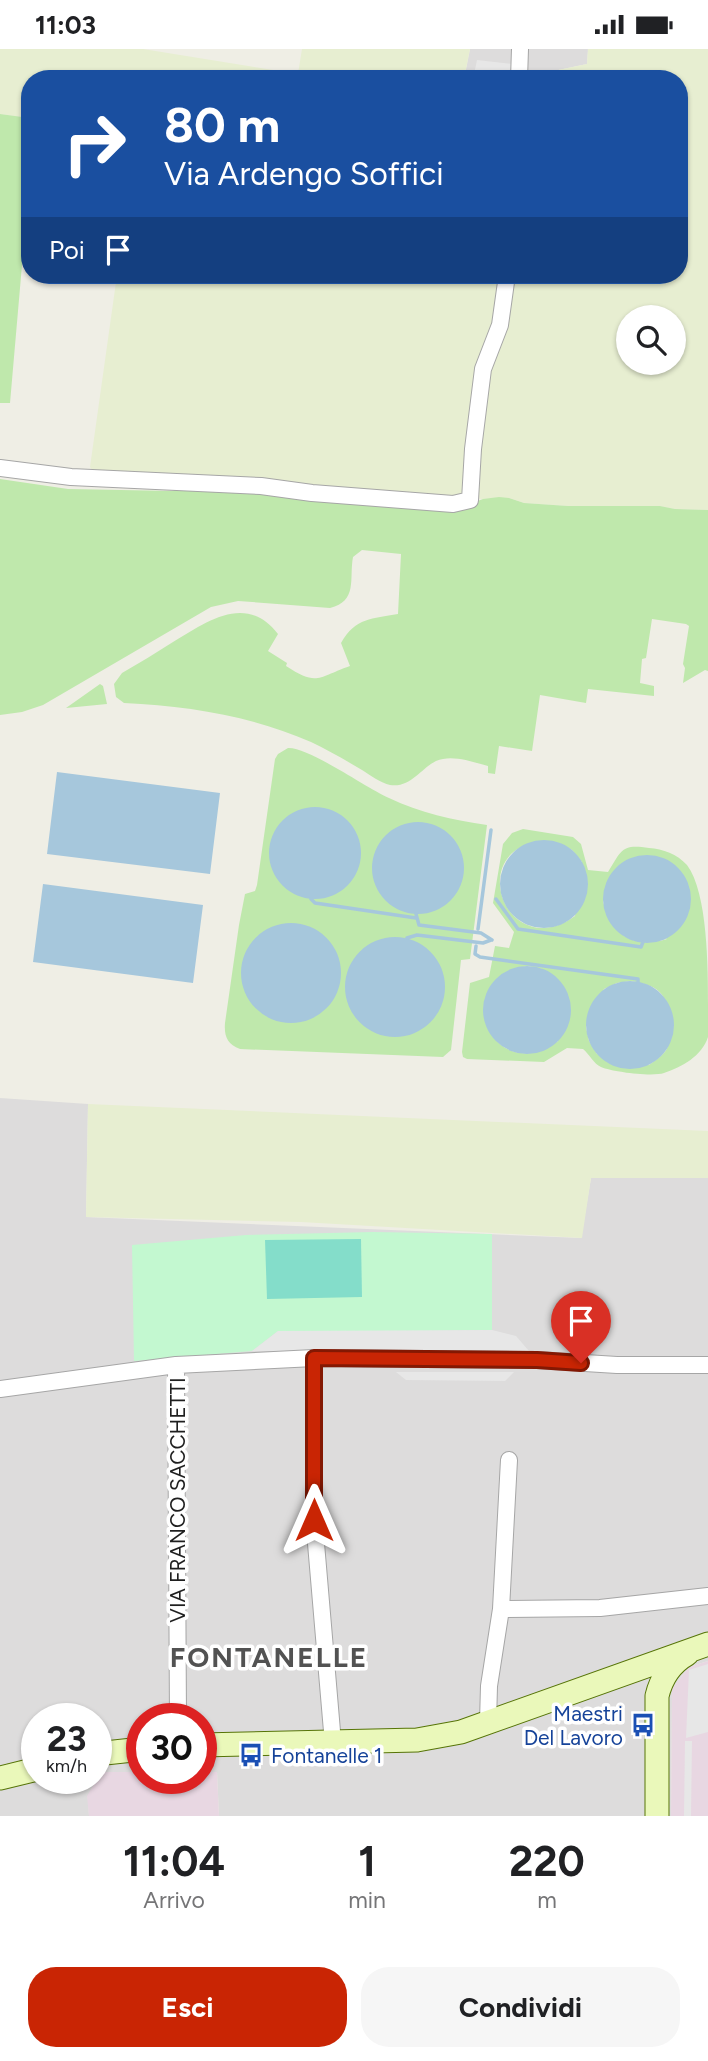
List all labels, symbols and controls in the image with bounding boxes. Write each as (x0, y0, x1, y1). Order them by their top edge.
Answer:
text: 11:03 (35, 9, 96, 41)
text: 80 m (164, 95, 280, 154)
icon: right (49, 98, 140, 189)
text: Via Ardengo Soffici (164, 155, 444, 193)
icon: arrive (99, 231, 137, 269)
text: Poi (49, 234, 85, 266)
map controls (616, 305, 686, 375)
button: search (616, 305, 686, 375)
pin (551, 1291, 611, 1363)
icon: arrive (562, 1302, 600, 1340)
street label: VIA FRANCO SACCHETTI (165, 1377, 190, 1623)
position arrow (277, 1483, 351, 1557)
district label: FONTANELLE (170, 1640, 368, 1674)
place label: Maestri Del Lavoro (524, 1701, 623, 1750)
speed limit sign: 30 (126, 1703, 217, 1794)
bus stop icon: Maestri Del Lavoro (629, 1711, 657, 1739)
text: 23 (47, 1718, 86, 1760)
bus stop icon: Fontanelle 1 (237, 1741, 265, 1769)
place label: Fontanelle 1 (271, 1743, 383, 1768)
text: km/h (46, 1755, 87, 1777)
text: 11:04 (123, 1836, 225, 1887)
text: 1 (358, 1836, 376, 1887)
text: 220 (509, 1836, 585, 1887)
text: Arrivo (143, 1886, 205, 1914)
text: min (348, 1886, 386, 1914)
text: m (537, 1886, 557, 1914)
button: Esci (28, 1967, 347, 2047)
button: Condividi (361, 1967, 680, 2047)

